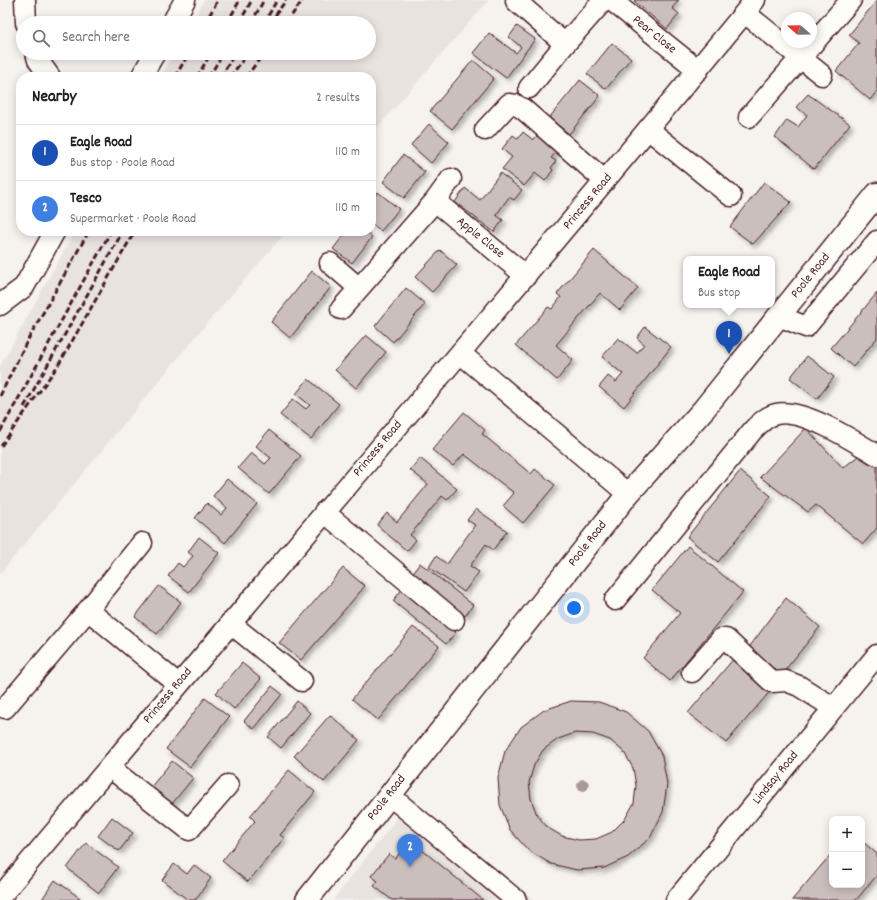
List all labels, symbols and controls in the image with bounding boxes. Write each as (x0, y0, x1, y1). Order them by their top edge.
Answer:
street label: Pear Close (628, 11, 680, 59)
north arrow (781, 12, 817, 48)
search box (16, 16, 376, 60)
icon: search (30, 27, 52, 49)
text: Search here (62, 27, 130, 49)
text: Nearby (32, 86, 76, 110)
text: 2 results (316, 89, 360, 108)
text: Eagle Road (70, 132, 132, 154)
text: 1 (44, 143, 46, 162)
text: 110 m (335, 143, 360, 162)
text: Bus stop · Poole Road (70, 154, 175, 173)
street label: Princess Road (559, 170, 617, 234)
text: Tesco (70, 188, 102, 210)
text: 2 (42, 199, 48, 218)
text: 110 m (335, 199, 360, 218)
text: Supermarket · Poole Road (70, 210, 196, 229)
street label: Apple Close (452, 213, 508, 264)
street label: Poole Road (787, 249, 835, 303)
popup (683, 256, 775, 308)
text: Eagle Road (698, 262, 760, 284)
text: Bus stop (698, 284, 740, 303)
pin: 1 (716, 321, 742, 354)
street label: Princess Road (349, 417, 407, 481)
street label: Poole Road (564, 517, 612, 571)
your location (564, 598, 584, 618)
street label: Princess Road (139, 664, 197, 728)
street label: Lindsay Road (749, 747, 803, 809)
street label: Poole Road (363, 771, 411, 825)
map controls (829, 816, 865, 888)
button: + (829, 816, 865, 852)
pin: 2 (397, 834, 423, 867)
button: − (829, 852, 865, 888)

